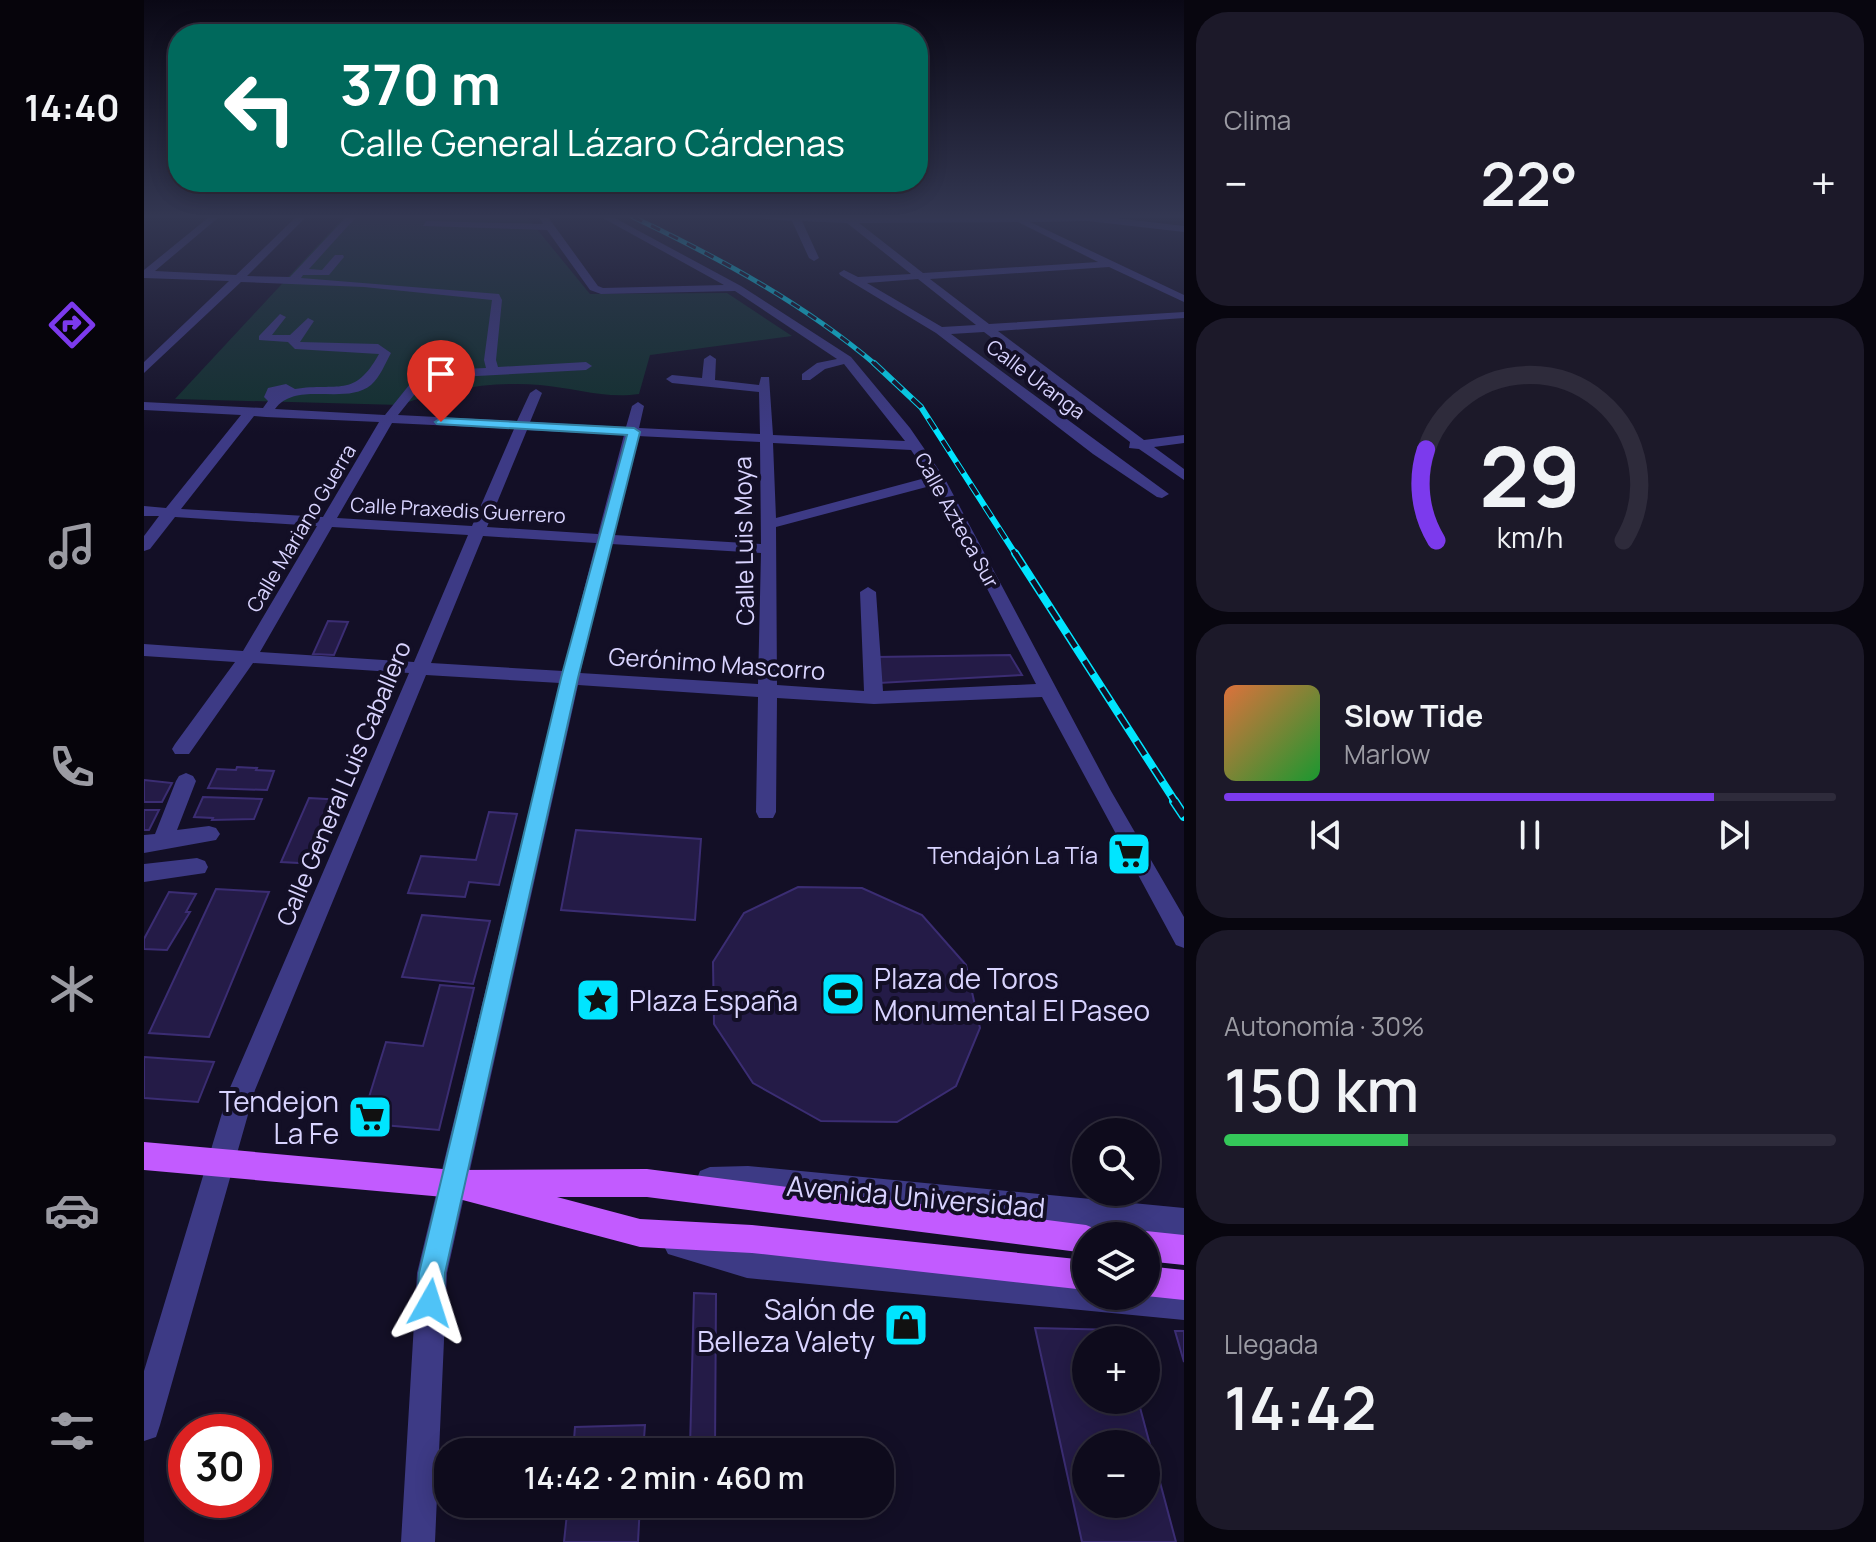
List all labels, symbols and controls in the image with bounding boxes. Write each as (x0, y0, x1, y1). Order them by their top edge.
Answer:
text: 370 m (340, 45, 501, 122)
icon: left (208, 56, 312, 160)
text: 14:40 (24, 83, 120, 132)
text: Clima (1224, 102, 1291, 138)
text: Calle General Lázaro Cárdenas (340, 118, 845, 167)
text: 22° (1480, 142, 1578, 224)
text: − (1224, 153, 1248, 213)
text: + (1811, 153, 1836, 213)
icon: directions (44, 297, 100, 353)
street label: Calle Uranga (981, 333, 1091, 425)
pin (407, 340, 475, 422)
icon: arrive (419, 352, 463, 396)
text: 29 (1479, 418, 1581, 532)
street label: Calle Mariano Guerra (240, 439, 362, 617)
street label: Calle Azteca Sur (909, 448, 1005, 592)
street label: Calle Luis Moya (725, 456, 761, 626)
street label: Calle Praxedis Guerrero (350, 491, 567, 529)
icon: music (44, 518, 100, 574)
text: km/h (1497, 518, 1563, 557)
street label: Calle General Luis Caballero (268, 635, 418, 931)
street label: Gerónimo Mascorro (608, 639, 826, 687)
text: Slow Tide (1344, 695, 1483, 736)
text: Marlow (1344, 736, 1431, 772)
icon: phone (44, 739, 100, 795)
icon: previous (1304, 813, 1348, 857)
icon: pause (1508, 813, 1552, 857)
icon: next (1712, 813, 1756, 857)
supermarket icon: Tendajón La Tía (1105, 830, 1153, 878)
place label: Tendajón La Tía (927, 838, 1098, 871)
place label: Plaza de Toros Monumental El Paseo (874, 959, 1150, 1029)
icon: climate (44, 961, 100, 1017)
sports icon: Plaza de Toros Monumental El Paseo (819, 970, 867, 1018)
place icon: Plaza España (574, 976, 622, 1024)
place label: Plaza España (629, 981, 798, 1019)
text: Autonomía · 30% (1224, 1008, 1424, 1044)
text: 150 km (1224, 1048, 1419, 1130)
place label: Tendejon La Fe (219, 1082, 339, 1152)
supermarket icon: Tendejon La Fe (346, 1093, 394, 1141)
map controls (1072, 1118, 1160, 1518)
button: search (1072, 1118, 1160, 1206)
street label: Avenida Universidad (785, 1166, 1047, 1226)
icon: car (44, 1182, 100, 1238)
button: layers (1072, 1222, 1160, 1310)
position arrow (388, 1261, 472, 1345)
place label: Salón de Belleza Valety (697, 1290, 875, 1360)
shop icon: Salón de Belleza Valety (882, 1301, 930, 1349)
button: + (1072, 1326, 1160, 1414)
text: Llegada (1224, 1326, 1318, 1362)
text: 14:42 (1224, 1366, 1377, 1448)
icon: filters (44, 1403, 100, 1459)
speed limit sign: 30 (168, 1414, 272, 1518)
button: − (1072, 1430, 1160, 1518)
text: 14:42 · 2 min · 460 m (524, 1457, 804, 1498)

